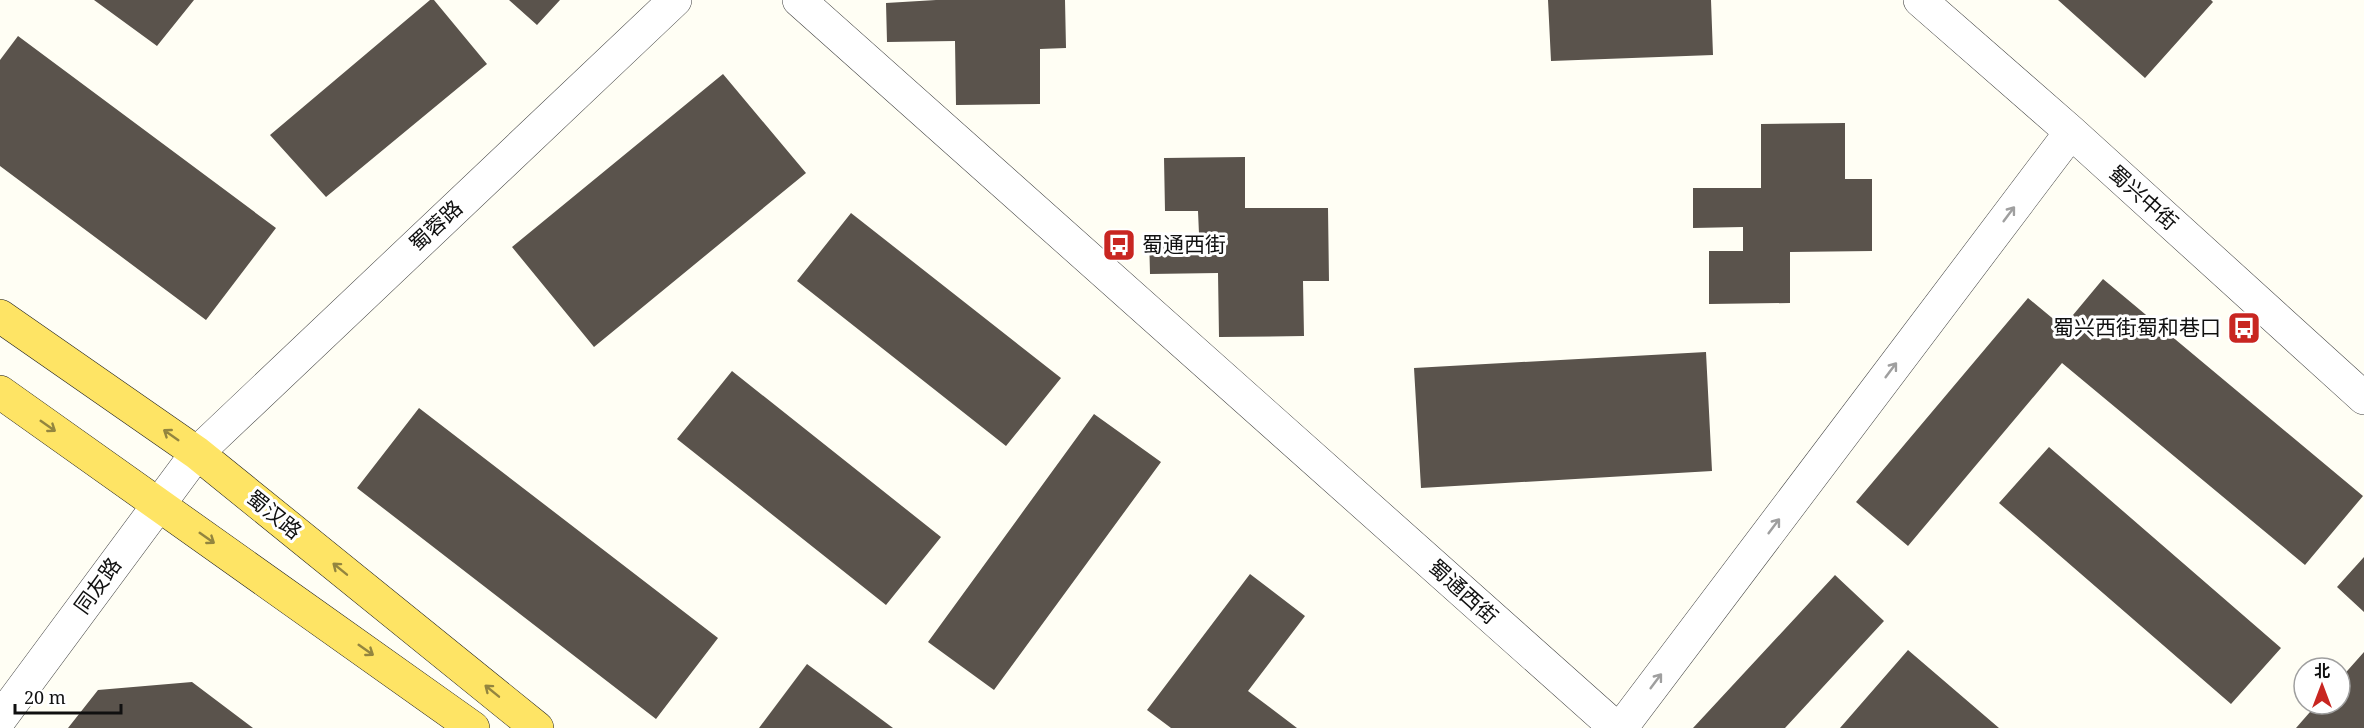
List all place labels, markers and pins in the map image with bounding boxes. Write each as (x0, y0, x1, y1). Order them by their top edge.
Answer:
bus stop icon: 蜀通西街 (1101, 227, 1137, 263)
place label: 蜀通西街 (1142, 230, 1226, 258)
bus stop icon: 蜀兴西街蜀和巷口 (2226, 310, 2262, 346)
place label: 蜀兴西街蜀和巷口 (2053, 313, 2221, 341)

